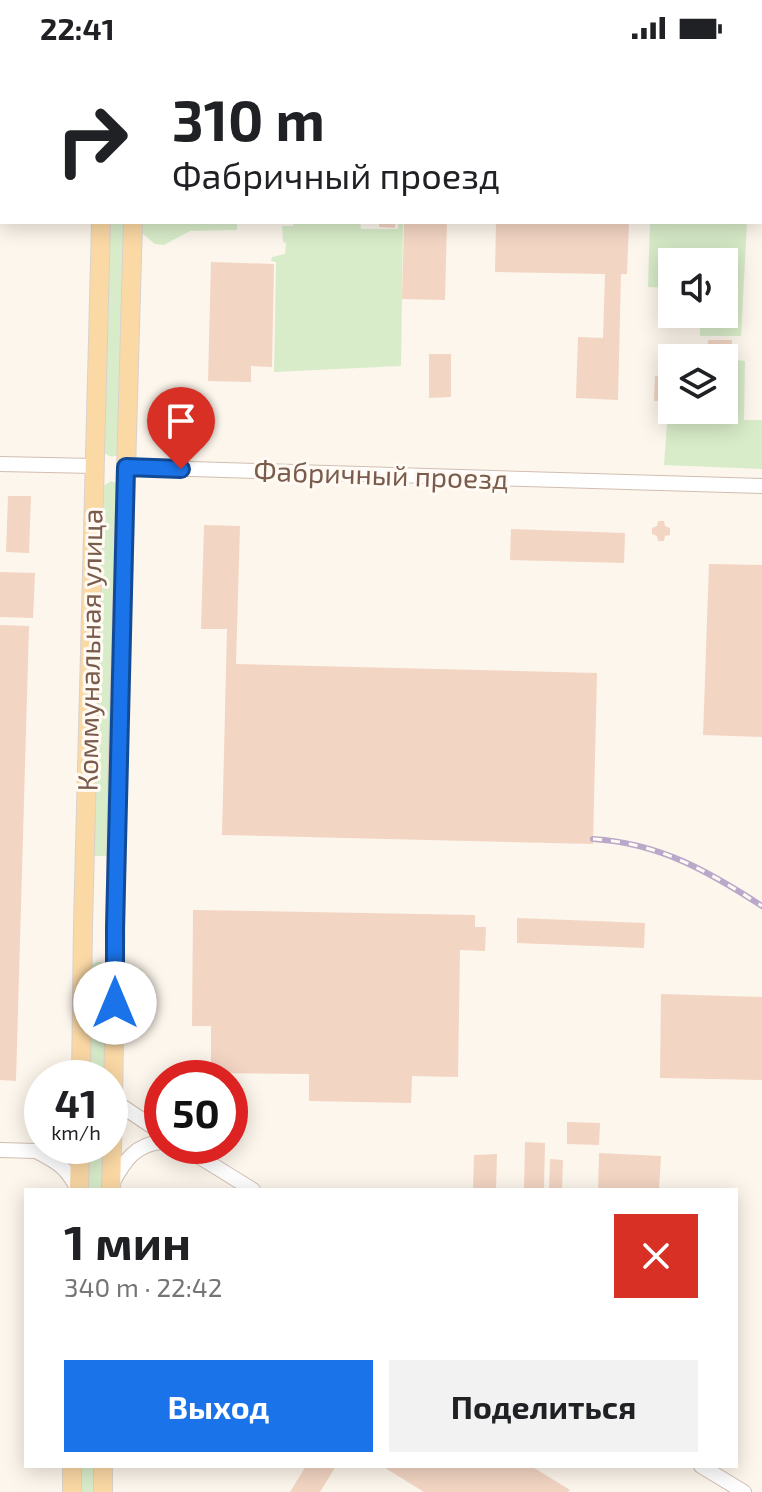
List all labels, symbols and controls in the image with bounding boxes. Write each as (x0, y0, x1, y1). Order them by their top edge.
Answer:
text: 22:41 (40, 10, 115, 46)
text: 310 m (172, 85, 325, 152)
icon: right (40, 88, 144, 192)
text: Фабричный проезд (172, 153, 500, 196)
map controls (658, 248, 738, 424)
button: sound (658, 248, 738, 328)
button: layers (658, 344, 738, 424)
pin (147, 387, 215, 469)
icon: arrive (159, 399, 203, 443)
street label: Фабричный проезд (253, 453, 509, 495)
street label: Коммунальная улица (70, 508, 108, 792)
position arrow (73, 961, 157, 1045)
speed limit sign: 50 (144, 1060, 248, 1164)
text: 41 (55, 1078, 97, 1126)
text: km/h (51, 1120, 101, 1144)
text: 1 мин (64, 1212, 191, 1270)
button: close (614, 1214, 698, 1298)
text: 340 m · 22:42 (64, 1271, 222, 1302)
button: Выход (64, 1360, 373, 1452)
button: Поделиться (389, 1360, 698, 1452)

